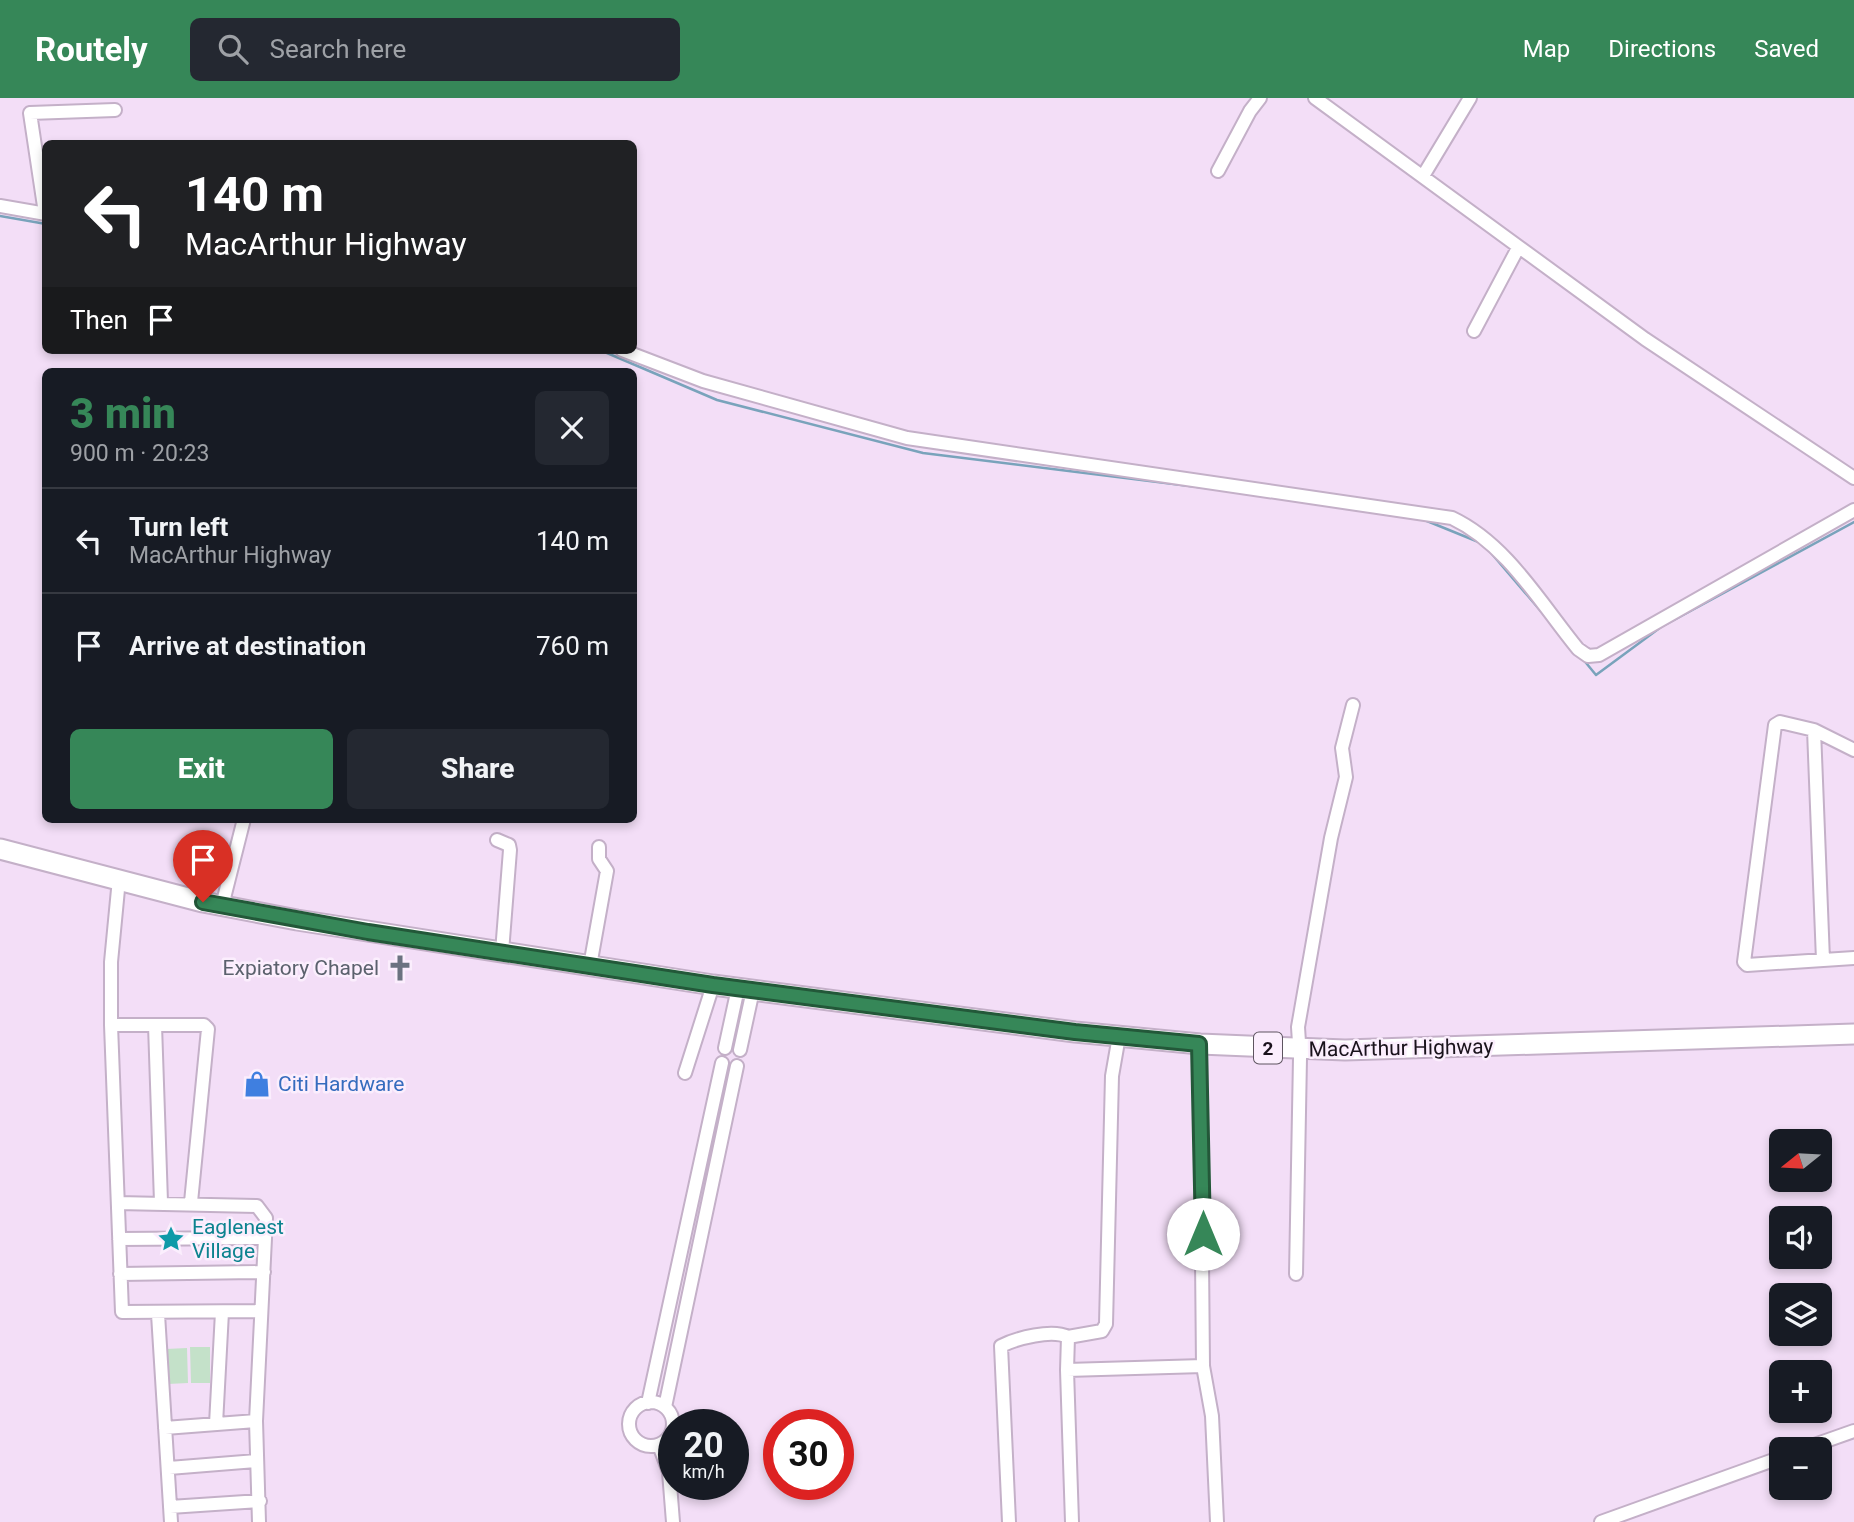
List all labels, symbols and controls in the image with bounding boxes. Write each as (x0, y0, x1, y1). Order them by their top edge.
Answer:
search box (190, 18, 680, 81)
text: Routely (35, 30, 148, 69)
icon: search (214, 30, 252, 68)
text: Search here (270, 34, 406, 64)
text: Map (1523, 35, 1570, 63)
text: Directions (1608, 35, 1716, 63)
text: Saved (1754, 35, 1819, 63)
text: 140 m (185, 166, 324, 223)
icon: left (70, 168, 161, 259)
text: MacArthur Highway (185, 225, 467, 263)
icon: arrive (142, 301, 180, 339)
text: Then (70, 305, 128, 335)
text: 3 min (70, 389, 176, 438)
button: close (535, 391, 609, 465)
text: 900 m · 20:23 (70, 440, 209, 467)
text: Turn left (129, 512, 228, 542)
icon: left (70, 522, 108, 560)
text: 140 m (536, 526, 609, 556)
text: MacArthur Highway (129, 542, 331, 569)
icon: arrive (70, 627, 108, 665)
text: Arrive at destination (129, 631, 366, 661)
text: 760 m (536, 631, 609, 661)
button: Exit (70, 729, 333, 809)
button: Share (347, 729, 609, 809)
pin (173, 830, 233, 902)
icon: arrive (184, 841, 222, 879)
church icon: Expiatory Chapel (385, 953, 415, 983)
place label: Expiatory Chapel (223, 956, 379, 980)
road number: 2 (1254, 1032, 1282, 1064)
street label: MacArthur Highway (1308, 1034, 1494, 1062)
shop icon: Citi Hardware (242, 1069, 272, 1099)
place label: Citi Hardware (278, 1072, 404, 1096)
north arrow (1769, 1129, 1832, 1192)
map controls (1769, 1129, 1832, 1500)
position arrow (1166, 1197, 1240, 1271)
button: sound (1769, 1206, 1832, 1269)
place label: Eaglenest Village (192, 1215, 284, 1263)
place icon: Eaglenest Village (156, 1224, 186, 1254)
button: layers (1769, 1283, 1832, 1346)
button: + (1769, 1360, 1832, 1423)
speed limit sign: 30 (763, 1409, 854, 1500)
text: 20 (683, 1425, 724, 1466)
button: − (1769, 1437, 1832, 1500)
text: km/h (682, 1461, 725, 1482)

